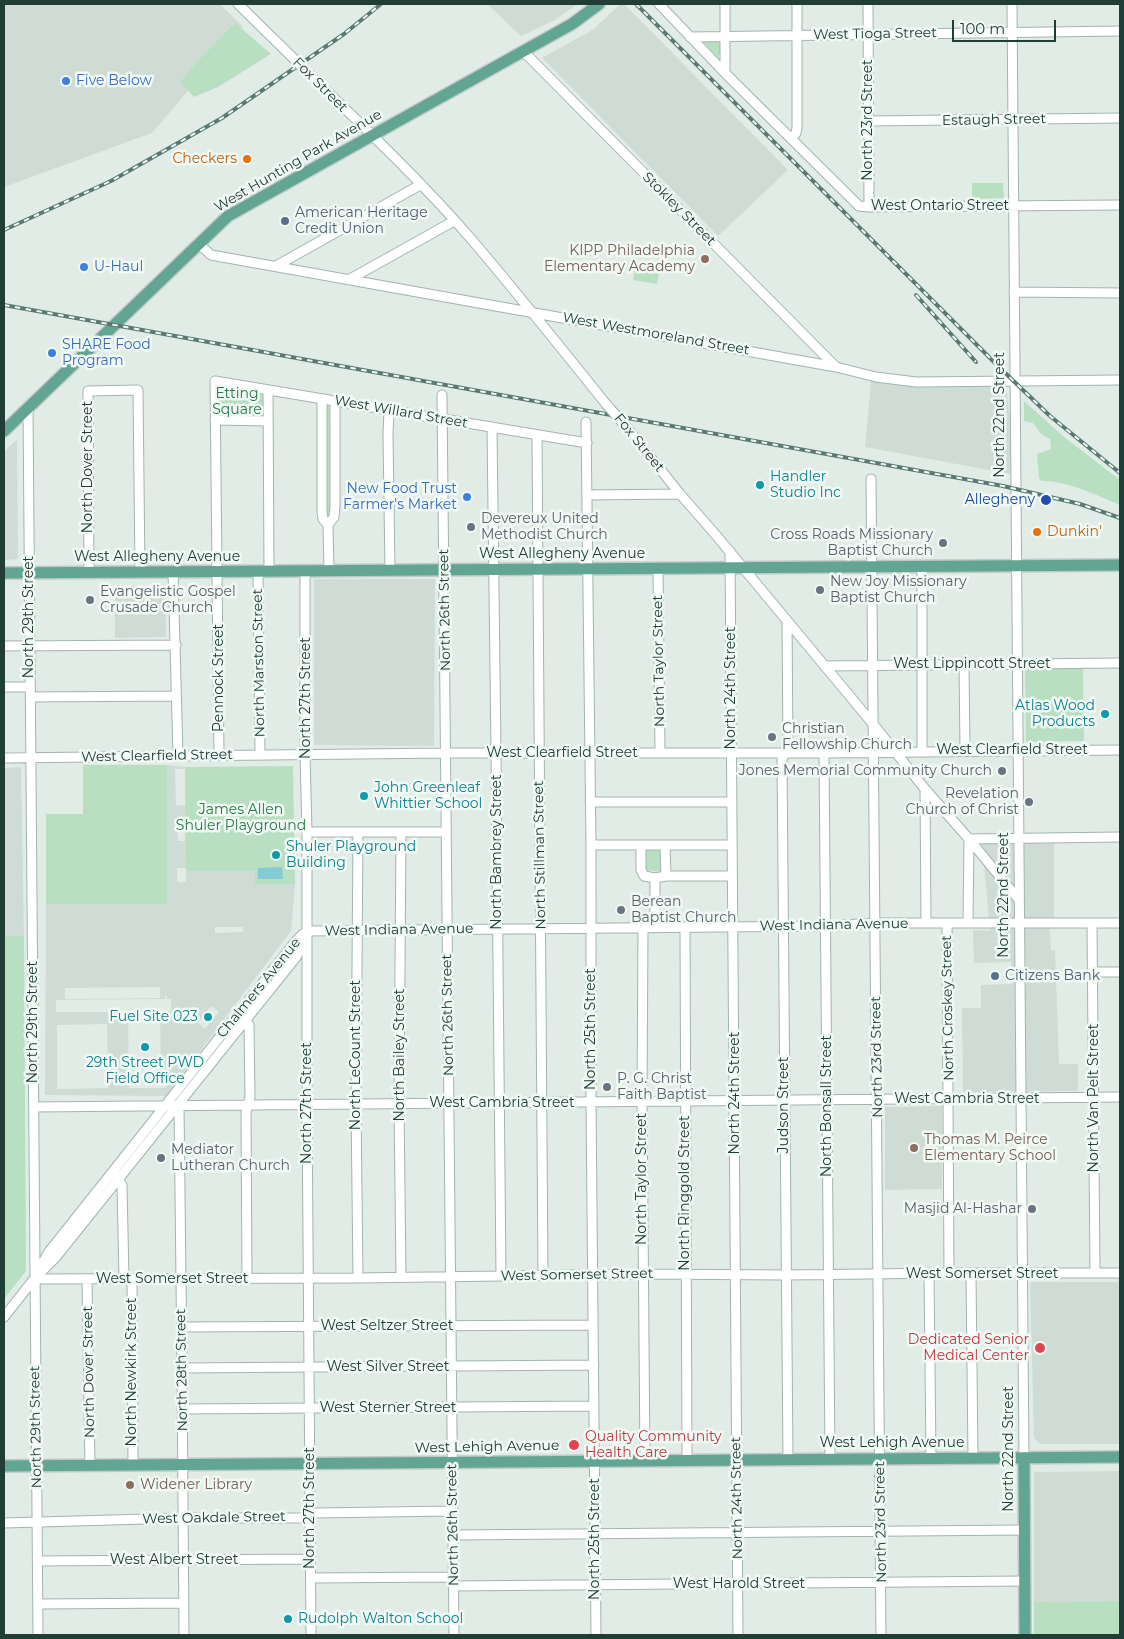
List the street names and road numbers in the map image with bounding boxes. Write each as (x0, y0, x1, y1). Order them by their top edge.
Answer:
street label: West Tioga Street (813, 25, 937, 43)
street label: Fox Street (289, 54, 351, 116)
street label: North 23rd Street (860, 59, 876, 181)
street label: West Hunting Park Avenue (211, 106, 385, 216)
street label: Estaugh Street (942, 111, 1046, 129)
street label: Stokley Street (639, 169, 719, 249)
street label: West Ontario Street (871, 198, 1009, 214)
street label: West Westmoreland Street (561, 309, 751, 359)
street label: North 22nd Street (992, 352, 1008, 478)
street label: West Willard Street (333, 392, 469, 432)
street label: North Dover Street (80, 401, 96, 533)
street label: Fox Street (610, 410, 668, 476)
street label: West Allegheny Avenue (479, 546, 645, 562)
street label: West Allegheny Avenue (74, 549, 240, 565)
street label: North 26th Street (436, 549, 454, 671)
street label: North 29th Street (21, 556, 37, 678)
street label: North Marston Street (249, 589, 269, 737)
street label: North Taylor Street (649, 595, 669, 727)
street label: Pennock Street (211, 624, 227, 732)
street label: North 24th Street (723, 627, 739, 749)
street label: North 27th Street (298, 637, 314, 759)
street label: West Lippincott Street (893, 656, 1051, 672)
street label: West Clearfield Street (936, 742, 1088, 758)
street label: West Clearfield Street (486, 745, 638, 761)
street label: West Clearfield Street (81, 746, 233, 766)
street label: North Bambrey Street (489, 774, 505, 930)
street label: North Stillman Street (530, 780, 550, 930)
street label: North 22nd Street (996, 832, 1012, 958)
street label: West Indiana Avenue (759, 915, 909, 935)
street label: West Indiana Avenue (324, 920, 474, 940)
street label: Chalmers Avenue (214, 935, 304, 1041)
street label: North Croskey Street (938, 935, 958, 1081)
street label: North 26th Street (439, 954, 457, 1076)
street label: North 29th Street (25, 961, 41, 1083)
street label: North 25th Street (583, 968, 599, 1090)
street label: North LeCount Street (348, 980, 364, 1130)
street label: North Bailey Street (392, 988, 408, 1122)
street label: North 23rd Street (868, 996, 886, 1118)
street label: North Van Pelt Street (1086, 1024, 1102, 1172)
street label: North 24th Street (727, 1032, 743, 1154)
street label: North Bonsall Street (819, 1035, 835, 1177)
street label: North 27th Street (299, 1042, 315, 1164)
street label: Judson Street (776, 1057, 792, 1153)
street label: West Cambria Street (894, 1091, 1040, 1107)
street label: West Cambria Street (429, 1095, 575, 1111)
street label: North Taylor Street (634, 1113, 650, 1245)
street label: North Ringgold Street (677, 1115, 693, 1271)
street label: West Somerset Street (501, 1265, 653, 1285)
street label: West Somerset Street (906, 1266, 1058, 1282)
street label: West Somerset Street (96, 1271, 248, 1287)
street label: North Newkirk Street (124, 1298, 140, 1446)
street label: North Dover Street (79, 1306, 99, 1438)
street label: North 28th Street (173, 1308, 191, 1432)
street label: West Seltzer Street (321, 1318, 453, 1334)
street label: West Silver Street (326, 1359, 450, 1375)
street label: North 29th Street (27, 1366, 45, 1488)
street label: North 22nd Street (1001, 1386, 1017, 1512)
street label: West Sterner Street (320, 1400, 456, 1416)
street label: West Lehigh Avenue (820, 1435, 964, 1451)
street label: North 24th Street (728, 1436, 746, 1560)
street label: West Lehigh Avenue (414, 1437, 560, 1457)
street label: North 27th Street (302, 1447, 318, 1569)
street label: North 23rd Street (872, 1461, 890, 1583)
street label: North 26th Street (444, 1464, 462, 1586)
street label: North 25th Street (587, 1478, 603, 1600)
street label: West Oakdale Street (142, 1508, 286, 1528)
street label: West Albert Street (110, 1552, 238, 1568)
street label: West Harold Street (673, 1576, 805, 1592)

